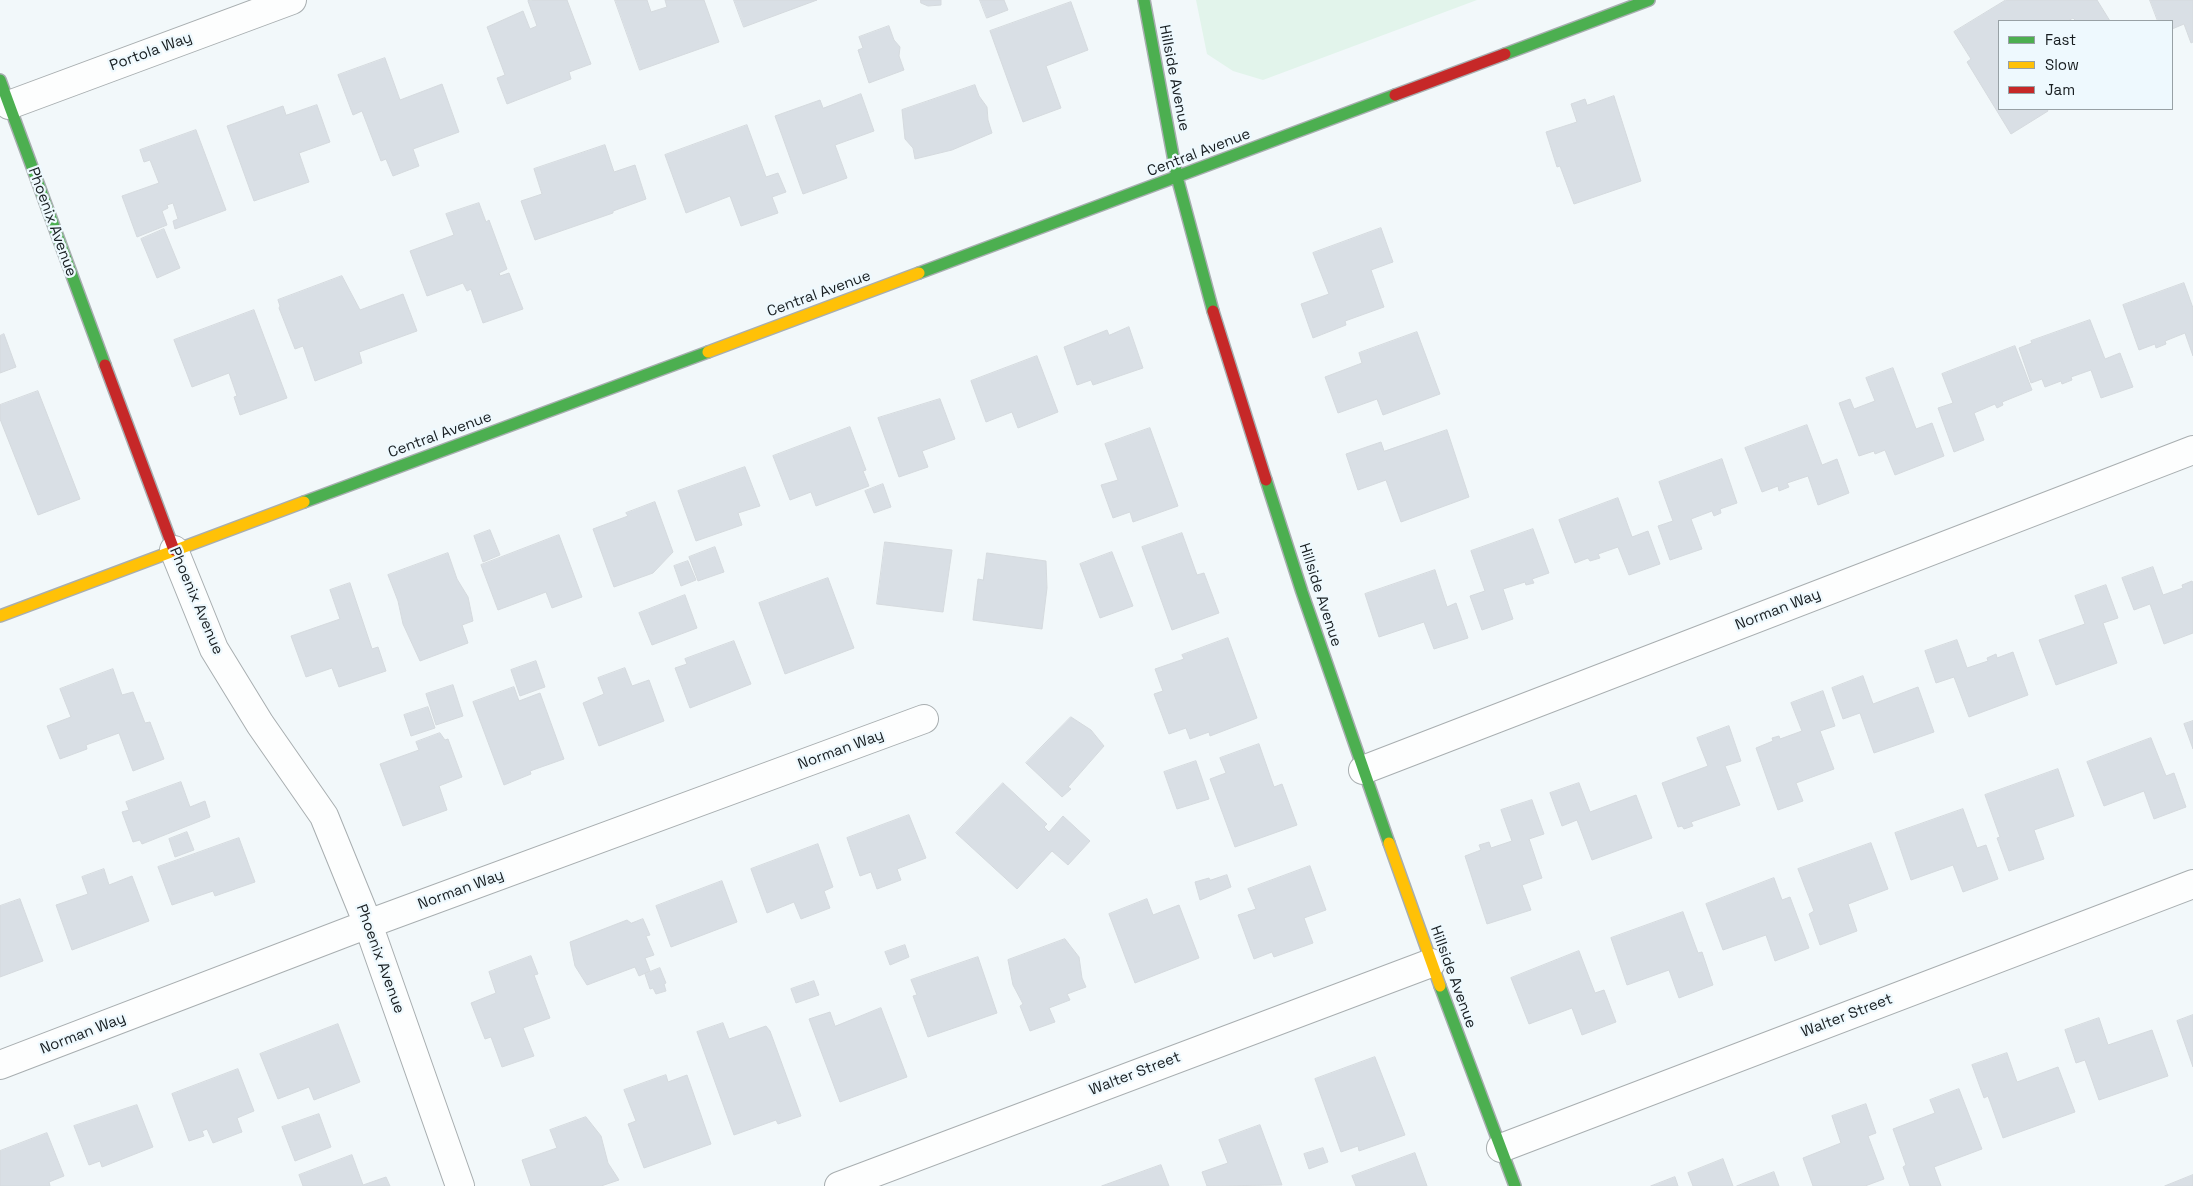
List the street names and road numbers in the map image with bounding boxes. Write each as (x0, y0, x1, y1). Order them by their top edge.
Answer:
street label: Hillside Avenue (1155, 23, 1193, 133)
street label: Portola Way (107, 29, 195, 75)
street label: Central Avenue (1145, 125, 1253, 181)
street label: Phoenix Avenue (24, 165, 80, 279)
street label: Central Avenue (765, 267, 873, 321)
street label: Central Avenue (386, 408, 494, 462)
street label: Hillside Avenue (1295, 541, 1345, 649)
street label: Phoenix Avenue (165, 545, 227, 657)
street label: Norman Way (1733, 585, 1823, 635)
street label: Norman Way (796, 726, 886, 774)
street label: Norman Way (416, 866, 506, 914)
street label: Phoenix Avenue (352, 902, 408, 1016)
street label: Hillside Avenue (1426, 923, 1480, 1031)
street label: Walter Street (1799, 990, 1895, 1042)
street label: Norman Way (38, 1009, 128, 1059)
street label: Walter Street (1087, 1048, 1183, 1100)

